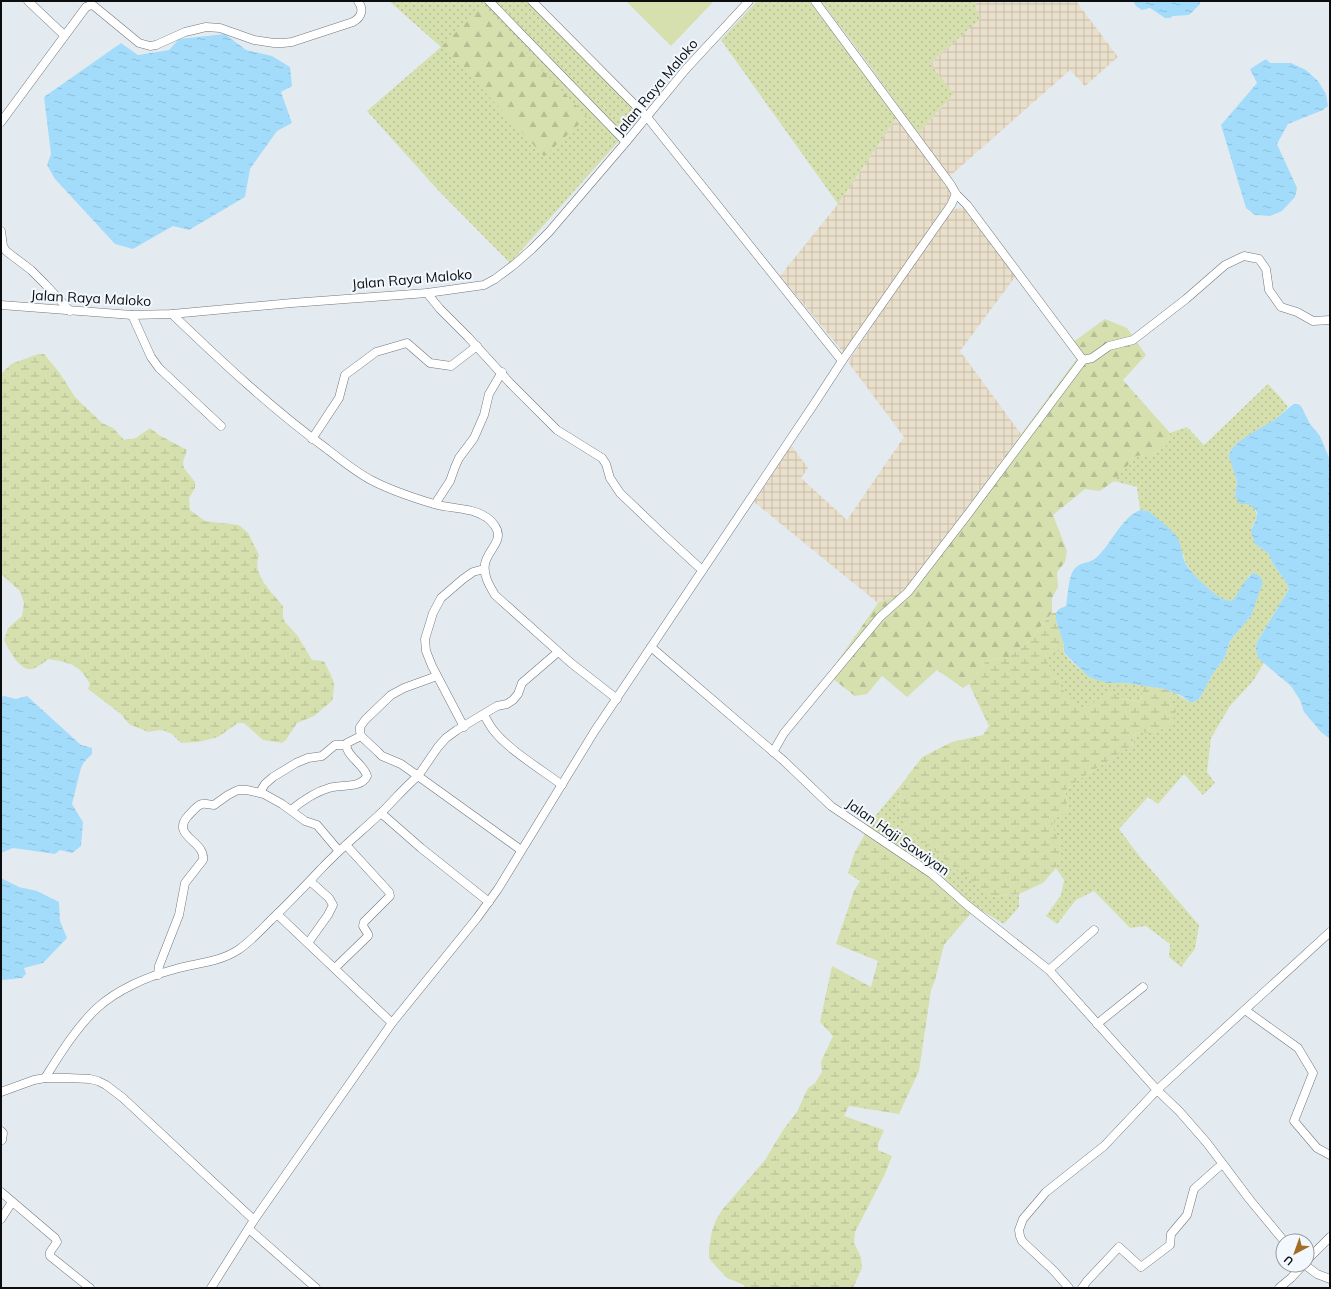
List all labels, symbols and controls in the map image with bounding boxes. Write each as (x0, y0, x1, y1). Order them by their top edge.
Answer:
street label: Jalan Raya Maloko (610, 35, 702, 139)
street label: Jalan Raya Maloko (351, 265, 473, 293)
street label: Jalan Raya Maloko (30, 286, 152, 310)
street label: Jalan Haji Sawiyan (843, 794, 953, 880)
north arrow (1275, 1233, 1315, 1273)
text: U (1281, 1253, 1296, 1269)

